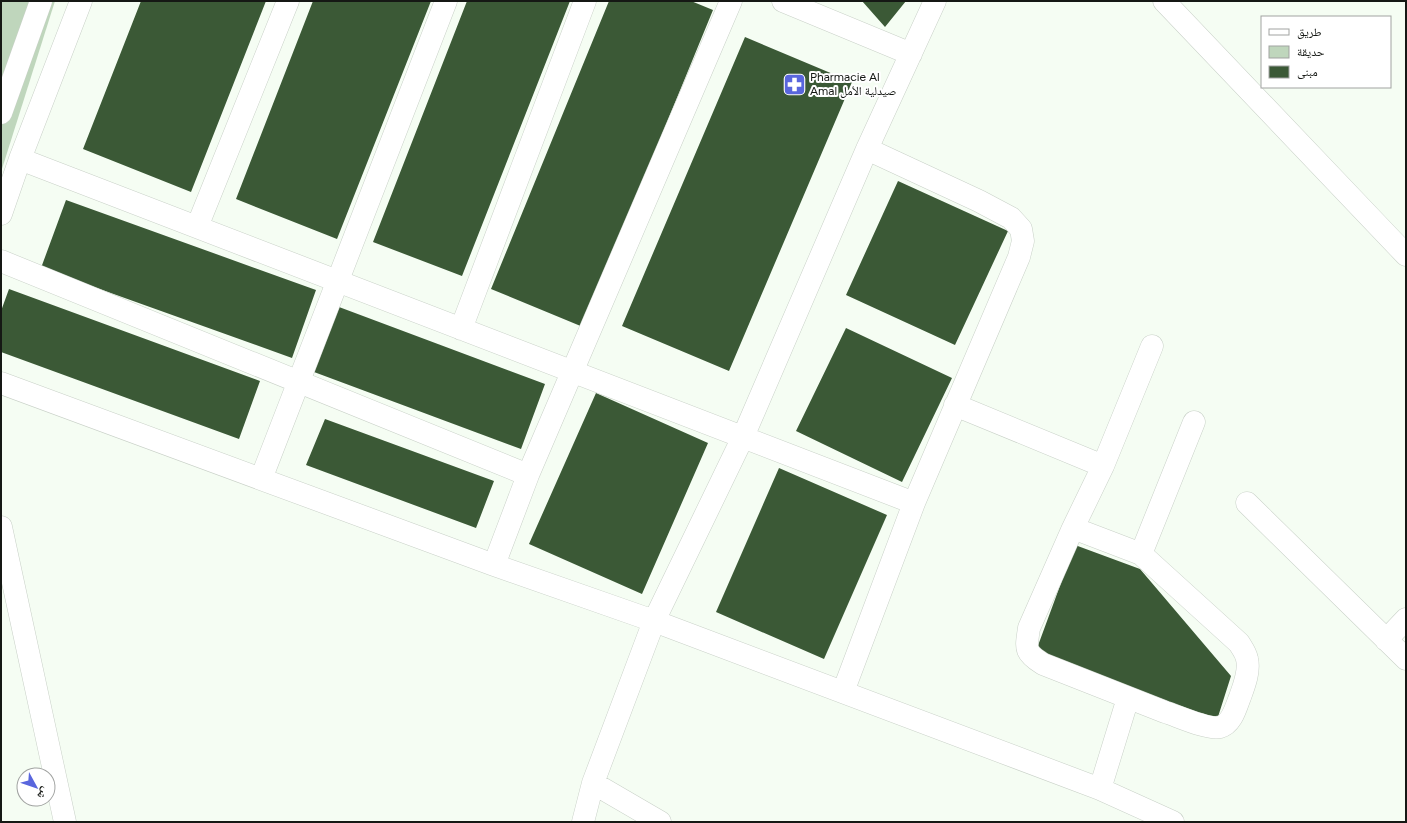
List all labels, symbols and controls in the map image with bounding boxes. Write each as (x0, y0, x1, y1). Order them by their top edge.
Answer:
legend (1261, 16, 1391, 88)
text: طريق (1297, 25, 1322, 39)
text: حديقة (1297, 45, 1325, 59)
text: مبنى (1297, 65, 1318, 79)
place label: Pharmacie Al Amal صيدلية الأمل (810, 70, 896, 98)
pharmacy icon: Pharmacie Al Amal صيدلية الأمل (782, 71, 808, 97)
north arrow (16, 767, 56, 807)
text: ش (34, 784, 52, 802)

